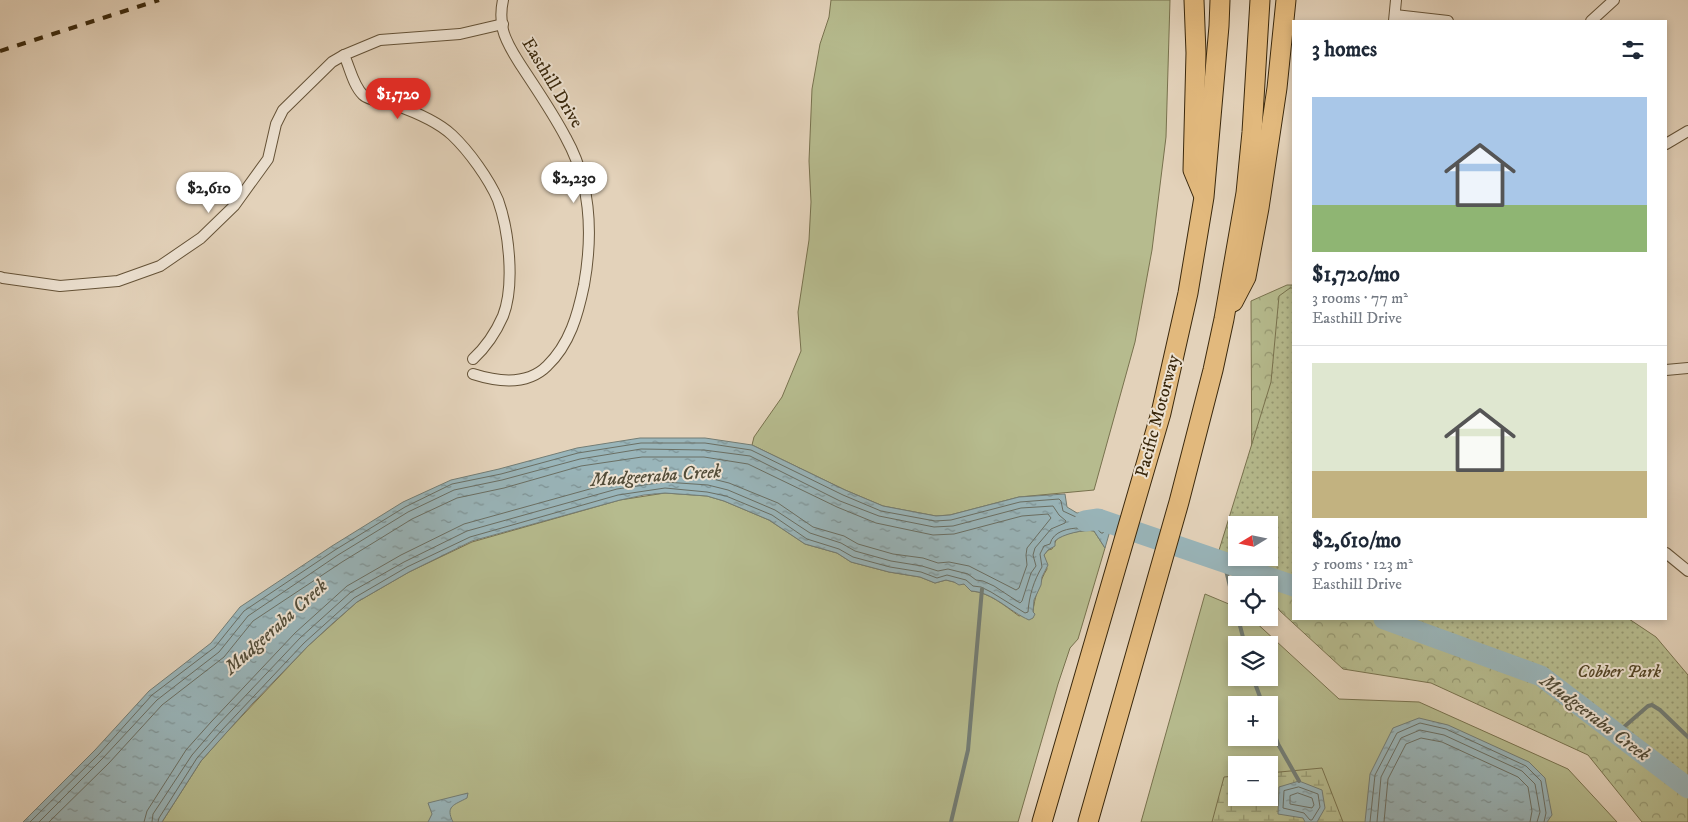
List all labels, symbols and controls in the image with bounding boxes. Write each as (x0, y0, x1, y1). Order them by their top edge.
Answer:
street label: Easthill Drive (517, 34, 587, 132)
icon: filters (1619, 36, 1647, 64)
text: 3 homes (1312, 37, 1377, 63)
pin: $1,720 (357, 78, 439, 120)
text: $1,720 (377, 84, 419, 104)
icon: home (1435, 130, 1525, 220)
pin: $2,230 (533, 162, 615, 204)
text: $2,230 (552, 168, 596, 188)
pin: $2,610 (168, 172, 250, 214)
text: $2,610 (187, 178, 231, 198)
text: $1,720/mo (1312, 262, 1400, 288)
text: 3 rooms · 77 m² (1312, 288, 1408, 308)
text: Easthill Drive (1312, 308, 1402, 328)
street label: Pacific Motorway (1131, 352, 1185, 480)
icon: home (1435, 395, 1525, 485)
water label: Mudgeeraba Creek (588, 460, 722, 492)
north arrow (1228, 516, 1278, 566)
map controls (1228, 516, 1278, 806)
text: $2,610/mo (1312, 528, 1401, 554)
text: 5 rooms · 123 m² (1312, 554, 1413, 574)
text: Easthill Drive (1312, 574, 1402, 594)
water label: Mudgeeraba Creek (218, 575, 332, 681)
button: locate (1228, 576, 1278, 626)
button: layers (1228, 636, 1278, 686)
park label: Cobber Park (1577, 661, 1661, 683)
water label: Mudgeeraba Creek (1534, 668, 1654, 767)
button: + (1228, 696, 1278, 746)
button: − (1228, 756, 1278, 806)

